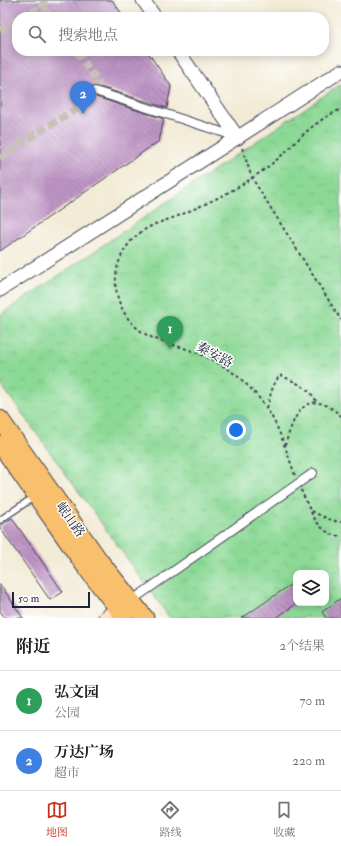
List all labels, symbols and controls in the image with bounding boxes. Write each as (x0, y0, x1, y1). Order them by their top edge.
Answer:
search box (12, 12, 329, 56)
icon: search (26, 23, 48, 45)
text: 搜索地点 (58, 26, 118, 45)
pin: 2 (70, 81, 96, 114)
pin: 1 (157, 316, 183, 349)
street label: 秦安路 (194, 339, 236, 371)
your location (226, 420, 246, 440)
street label: 岷山路 (52, 499, 88, 540)
map controls (293, 570, 329, 606)
button: layers (293, 570, 329, 606)
scale bar (12, 590, 90, 609)
text: 50 m (18, 592, 39, 605)
text: 附近 (16, 636, 50, 657)
text: 2个结果 (279, 638, 325, 654)
text: 弘文园 (54, 683, 99, 702)
text: 1 (27, 693, 31, 709)
text: 70 m (300, 693, 325, 709)
text: 公园 (54, 705, 80, 721)
text: 万达广场 (54, 743, 114, 762)
text: 2 (26, 753, 32, 769)
text: 220 m (292, 753, 325, 769)
text: 超市 (54, 765, 80, 781)
tab: 地图 (46, 799, 68, 839)
tab: 路线 (159, 799, 181, 839)
tab: 收藏 (273, 799, 295, 839)

